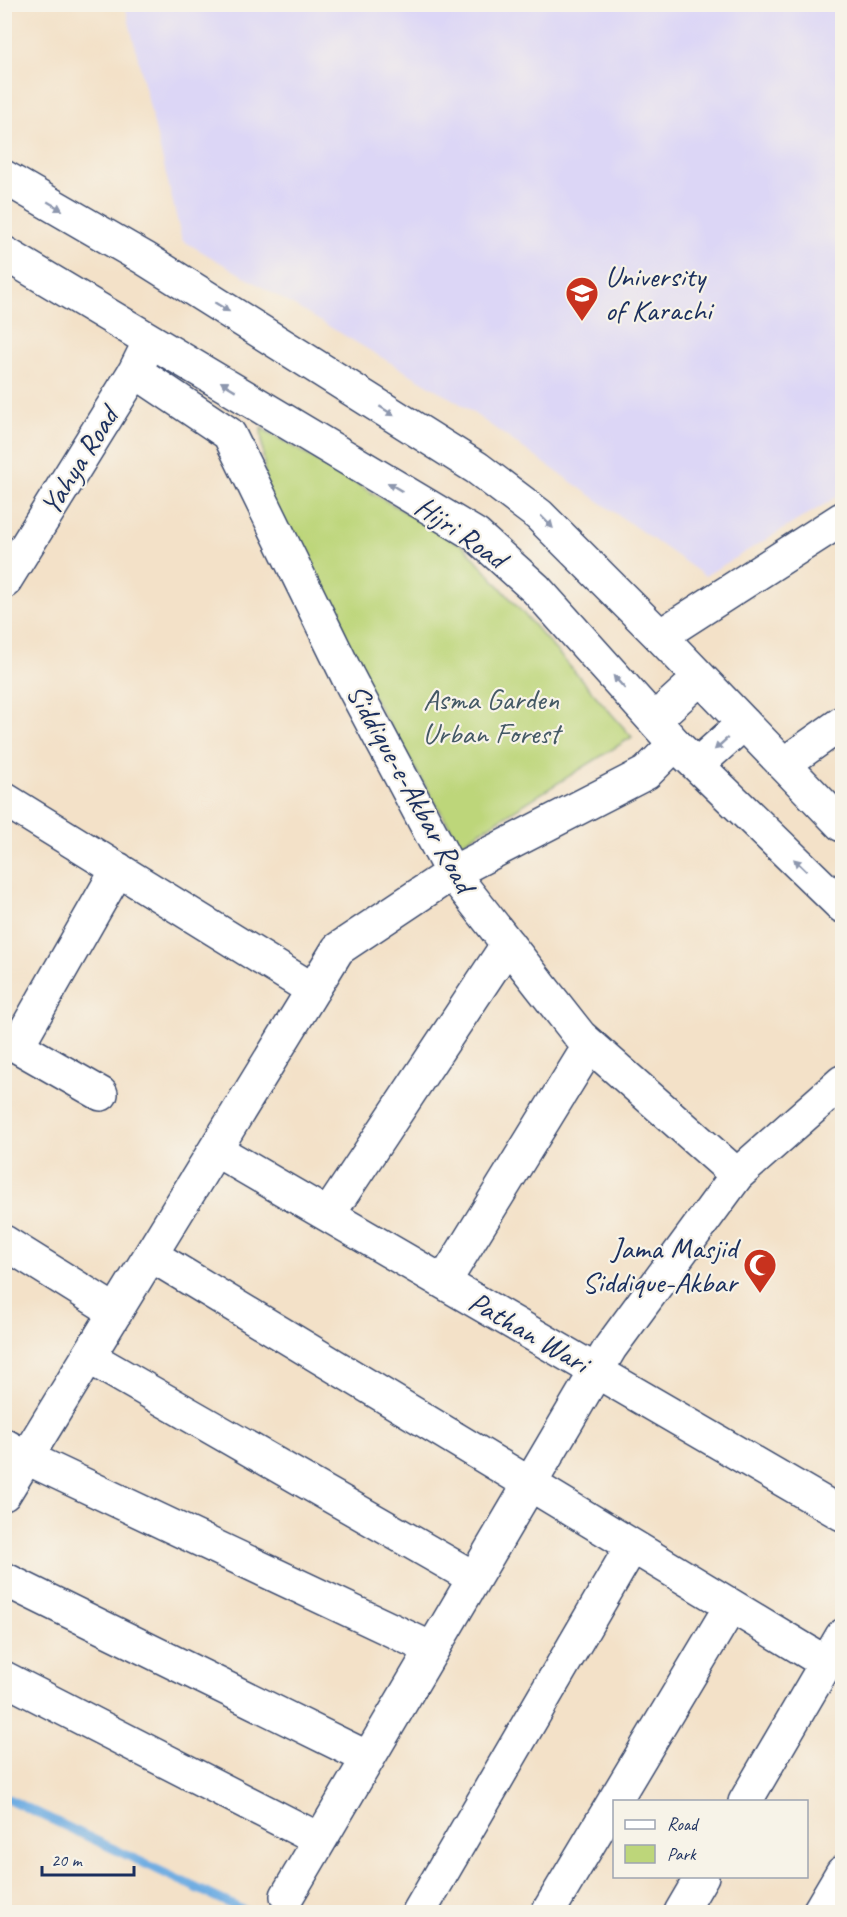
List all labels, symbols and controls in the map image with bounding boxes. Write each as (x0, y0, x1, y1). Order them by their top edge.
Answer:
one-way arrow (47, 201, 64, 211)
place label: University of Karachi (605, 257, 715, 329)
school or university icon: University of Karachi (564, 275, 600, 322)
one-way arrow (214, 301, 230, 312)
one-way arrow (220, 380, 236, 391)
street label: Yahya Road (31, 396, 129, 522)
one-way arrow (379, 406, 395, 417)
one-way arrow (387, 481, 403, 492)
street label: Hijri Road (408, 487, 518, 580)
one-way arrow (539, 515, 553, 529)
one-way arrow (613, 675, 626, 690)
street label: Siddique-e-Akbar Road (338, 677, 486, 902)
park label: Asma Garden Urban Forest (423, 680, 563, 752)
one-way arrow (714, 737, 729, 750)
one-way arrow (794, 859, 808, 873)
place label: Jama Masjid Siddique-Akbar (582, 1229, 741, 1301)
mosque icon: Jama Masjid Siddique-Akbar (742, 1247, 778, 1294)
street label: Pathan Wari (462, 1282, 599, 1383)
legend (613, 1800, 808, 1878)
text: Road (667, 1813, 700, 1835)
scale bar (42, 1839, 134, 1877)
text: Park (667, 1843, 697, 1865)
text: 20 m (51, 1849, 84, 1871)

